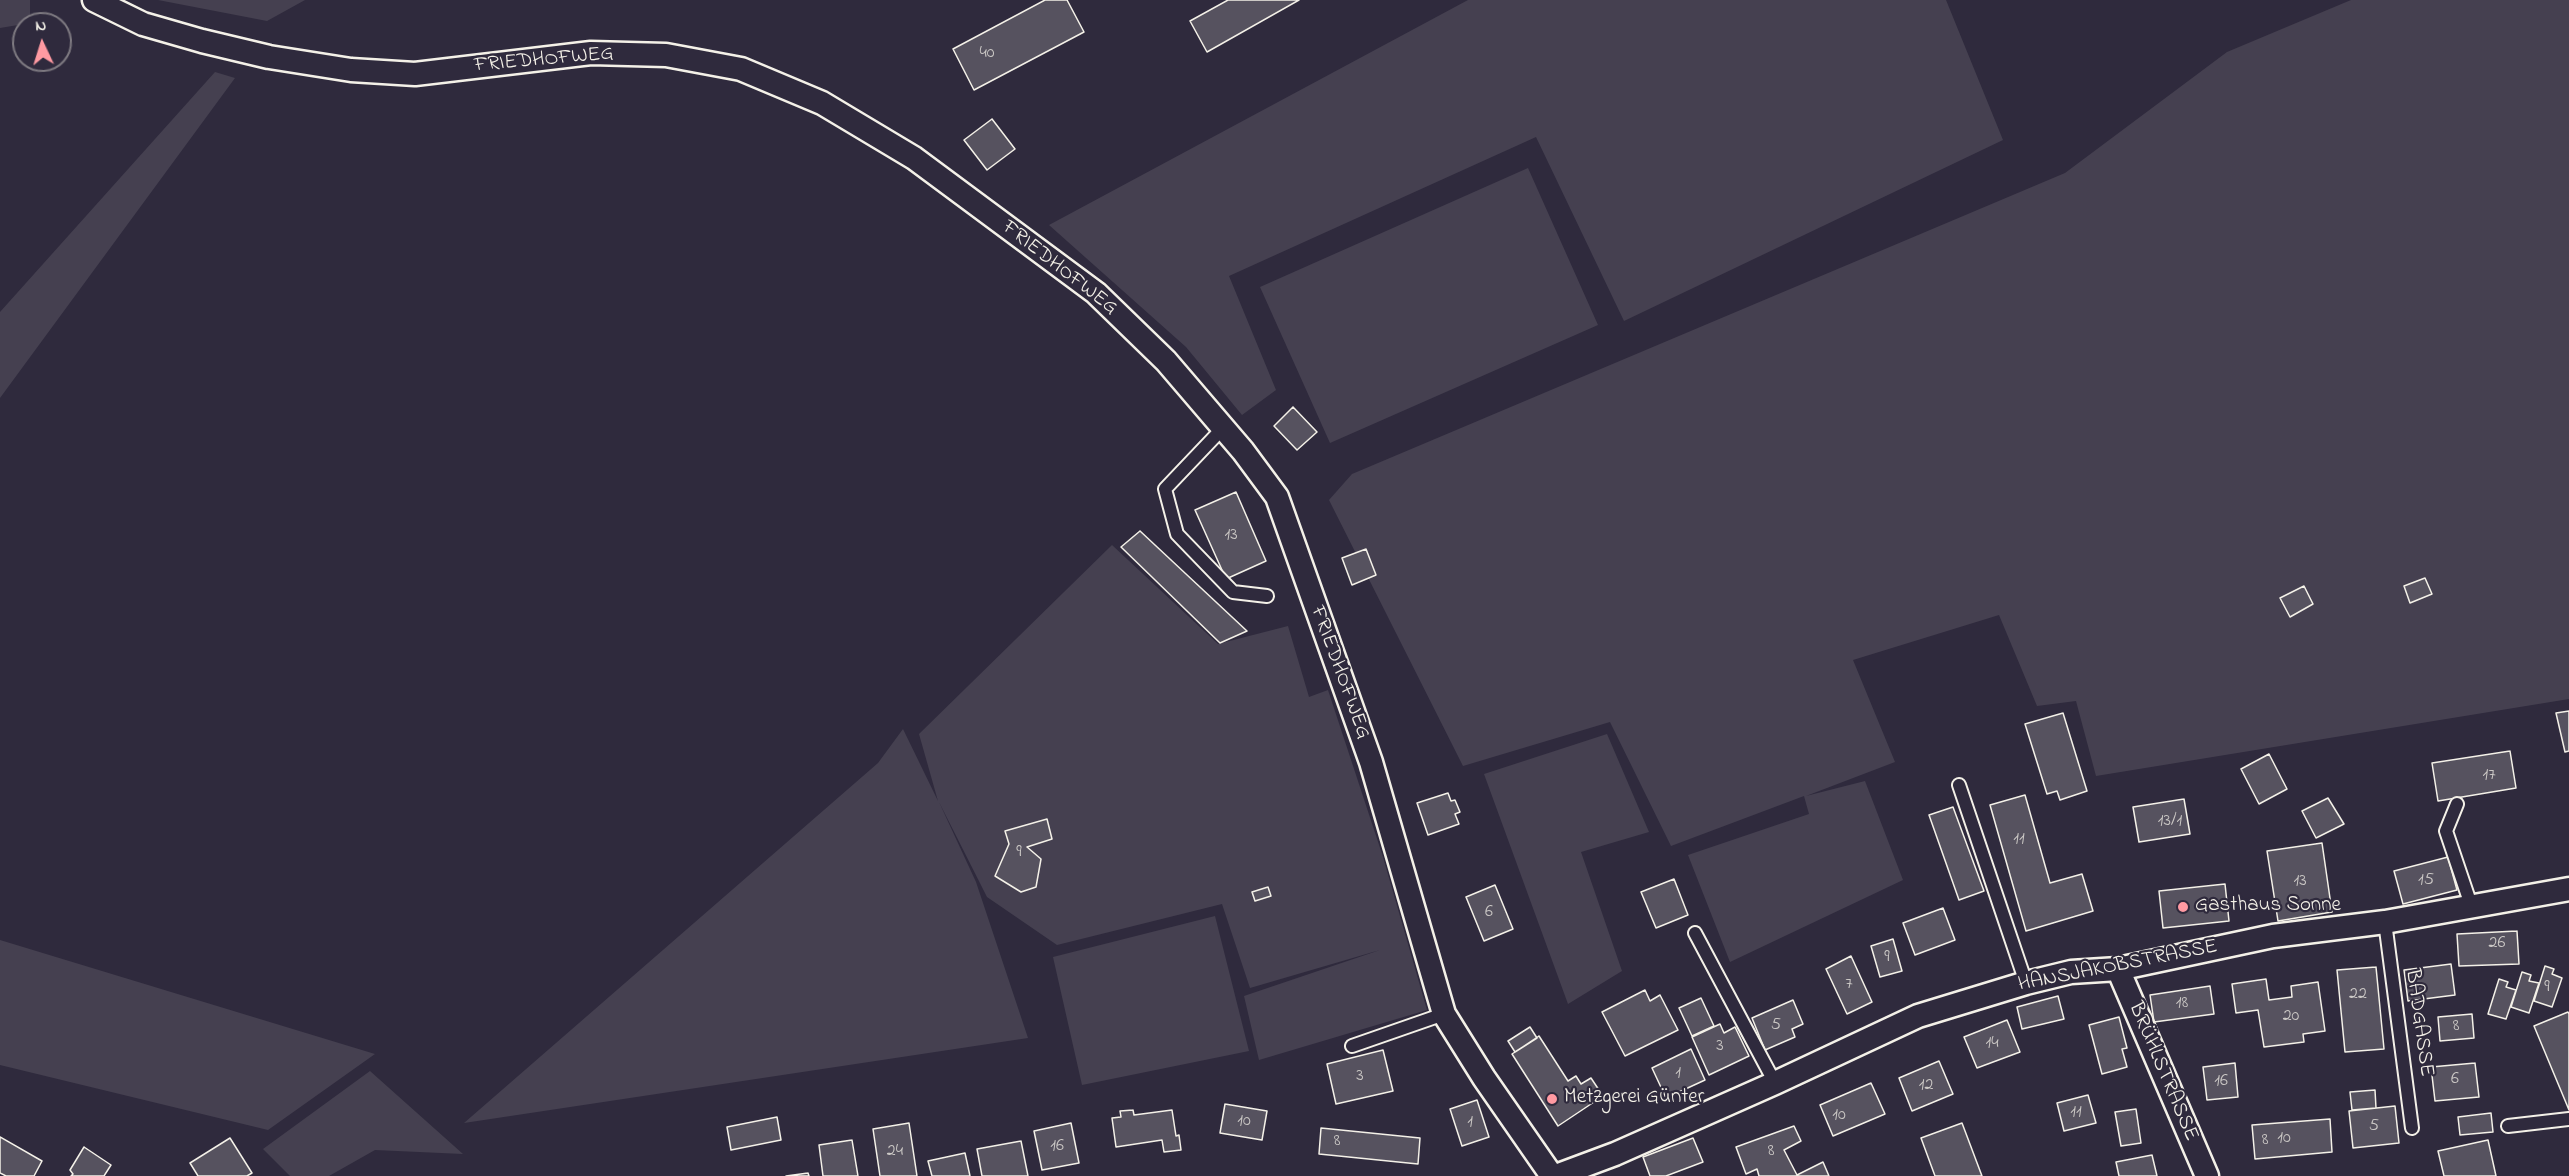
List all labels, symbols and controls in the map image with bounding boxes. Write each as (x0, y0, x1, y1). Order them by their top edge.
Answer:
north arrow (12, 12, 72, 72)
text: N (35, 14, 47, 38)
street label: FRIEDHOFWEG (473, 42, 615, 80)
house number: 40 (979, 43, 995, 65)
street label: FRIEDHOFWEG (996, 216, 1122, 322)
house number: 13 (1224, 525, 1238, 547)
street label: FRIEDHOFWEG (1303, 603, 1375, 743)
house number: 17 (2482, 765, 2496, 787)
house number: 13/1 (2158, 811, 2182, 833)
house number: 11 (2013, 829, 2025, 851)
house number: 9 (1016, 842, 1022, 864)
house number: 15 (2418, 870, 2434, 892)
house number: 13 (2293, 871, 2307, 893)
place label: Gasthaus Sonne (2195, 894, 2341, 920)
marker: Gasthaus Sonne (2176, 900, 2190, 914)
house number: 6 (1485, 902, 1493, 924)
house number: 26 (2489, 933, 2505, 955)
street label: HANSJAKOBSTRASSE (2016, 935, 2220, 999)
house number: 9 (1884, 947, 1890, 969)
street label: BADGASSE (2398, 968, 2438, 1078)
house number: 7 (1845, 974, 1853, 996)
house number: 9 (2544, 977, 2550, 999)
house number: 22 (2349, 984, 2367, 1006)
house number: 18 (2176, 993, 2188, 1015)
street label: BRÜHLSTRASSE (2121, 999, 2203, 1145)
house number: 20 (2283, 1006, 2299, 1028)
house number: 5 (1771, 1015, 1781, 1037)
house number: 8 (2453, 1016, 2459, 1038)
house number: 14 (1985, 1033, 1999, 1055)
house number: 3 (1716, 1036, 1724, 1058)
house number: 1 (1675, 1063, 1681, 1085)
house number: 3 (1356, 1066, 1364, 1088)
house number: 6 (2451, 1069, 2459, 1091)
house number: 16 (2214, 1071, 2228, 1093)
house number: 12 (1919, 1075, 1933, 1097)
place label: Metzgerei Günter (1564, 1086, 1704, 1112)
marker: Metzgerei Günter (1545, 1092, 1559, 1106)
house number: 11 (2070, 1102, 2082, 1124)
house number: 10 (1832, 1105, 1846, 1127)
house number: 10 (1237, 1111, 1251, 1133)
house number: 1 (1467, 1112, 1473, 1134)
house number: 5 (2369, 1116, 2379, 1138)
house number: 10 (2277, 1128, 2291, 1150)
house number: 8 (2262, 1130, 2268, 1152)
house number: 8 (1334, 1131, 1340, 1153)
house number: 16 (1050, 1136, 1064, 1158)
house number: 24 (887, 1141, 903, 1163)
house number: 8 (1768, 1141, 1774, 1163)

